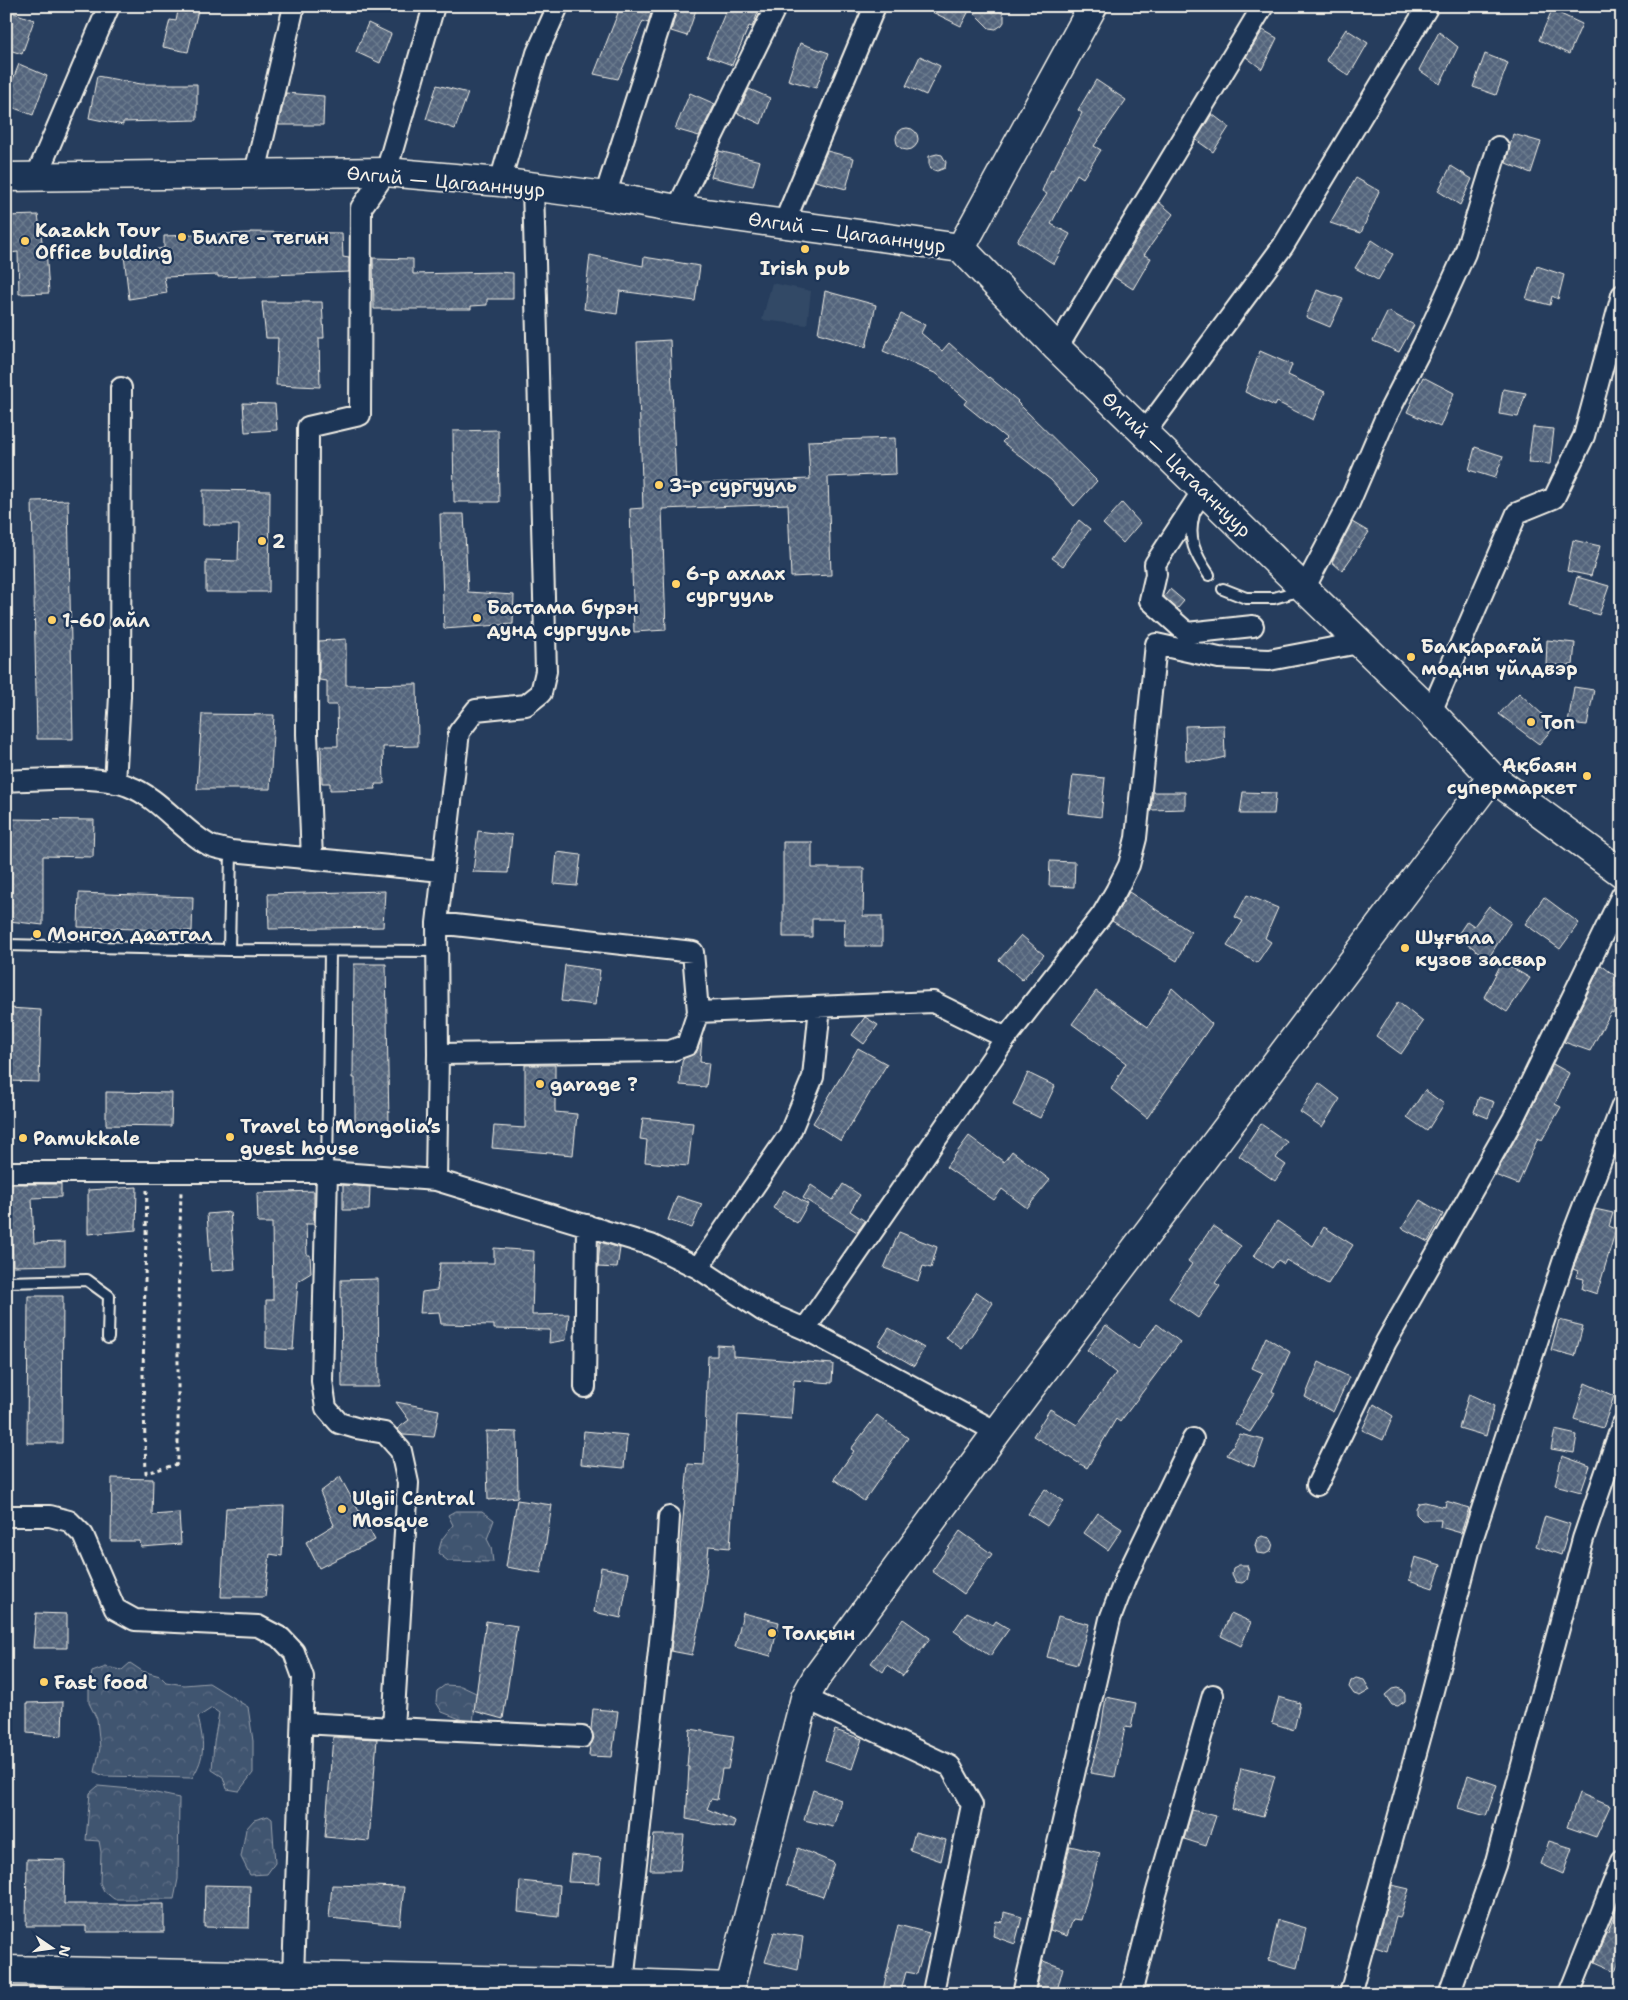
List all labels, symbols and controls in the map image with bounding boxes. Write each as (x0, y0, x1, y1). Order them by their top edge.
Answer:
street label: Өлгий — Цагааннуур (346, 160, 546, 203)
street label: Өлгий — Цагааннуур (746, 206, 947, 259)
place label: Kazakh Tour Office bulding (35, 218, 172, 265)
place label: Билге - тегин (192, 225, 329, 250)
marker: Билге - тегин (176, 231, 188, 243)
marker: Kazakh Tour Office bulding (19, 235, 31, 247)
marker: Irish pub (799, 243, 811, 255)
place label: Irish pub (760, 256, 850, 281)
street label: Өлгий — Цагааннуур (1096, 386, 1257, 543)
place label: 3-р сургууль (669, 473, 797, 498)
marker: 3-р сургууль (653, 479, 665, 491)
place label: 2 (272, 529, 285, 554)
marker: 2 (256, 535, 268, 547)
place label: 6-р ахлах сургууль (686, 561, 786, 608)
marker: 6-р ахлах сургууль (670, 578, 682, 590)
place label: Бастама бүрэн дунд сургууль (487, 595, 639, 642)
place label: 1-60 айл (62, 608, 150, 633)
marker: Бастама бүрэн дунд сургууль (471, 612, 483, 624)
marker: 1-60 айл (46, 614, 58, 626)
place label: Балқарағай модны үйлдвэр (1421, 634, 1578, 681)
marker: Балқарағай модны үйлдвэр (1405, 651, 1417, 663)
place label: Топ (1541, 710, 1575, 735)
marker: Топ (1525, 716, 1537, 728)
place label: Ақбаян супермаркет (1447, 753, 1578, 800)
marker: Ақбаян супермаркет (1581, 770, 1593, 782)
place label: Монгол даатгал (47, 922, 213, 947)
place label: Шұғыла кузов засвар (1415, 925, 1547, 972)
marker: Монгол даатгал (31, 928, 43, 940)
marker: Шұғыла кузов засвар (1399, 942, 1411, 954)
place label: garage ? (550, 1072, 638, 1097)
marker: garage ? (534, 1078, 546, 1090)
place label: Travel to Mongolia’s guest house (240, 1114, 441, 1161)
place label: Pamukkale (33, 1126, 141, 1151)
marker: Travel to Mongolia’s guest house (224, 1131, 236, 1143)
marker: Pamukkale (17, 1132, 29, 1144)
place label: Ulgii Central Mosque (352, 1486, 475, 1533)
marker: Ulgii Central Mosque (336, 1503, 348, 1515)
place label: Толқын (782, 1621, 855, 1646)
marker: Толқын (766, 1627, 778, 1639)
place label: Fast food (54, 1670, 148, 1695)
marker: Fast food (38, 1676, 50, 1688)
north arrow (28, 1922, 78, 1972)
text: N (55, 1943, 75, 1958)

